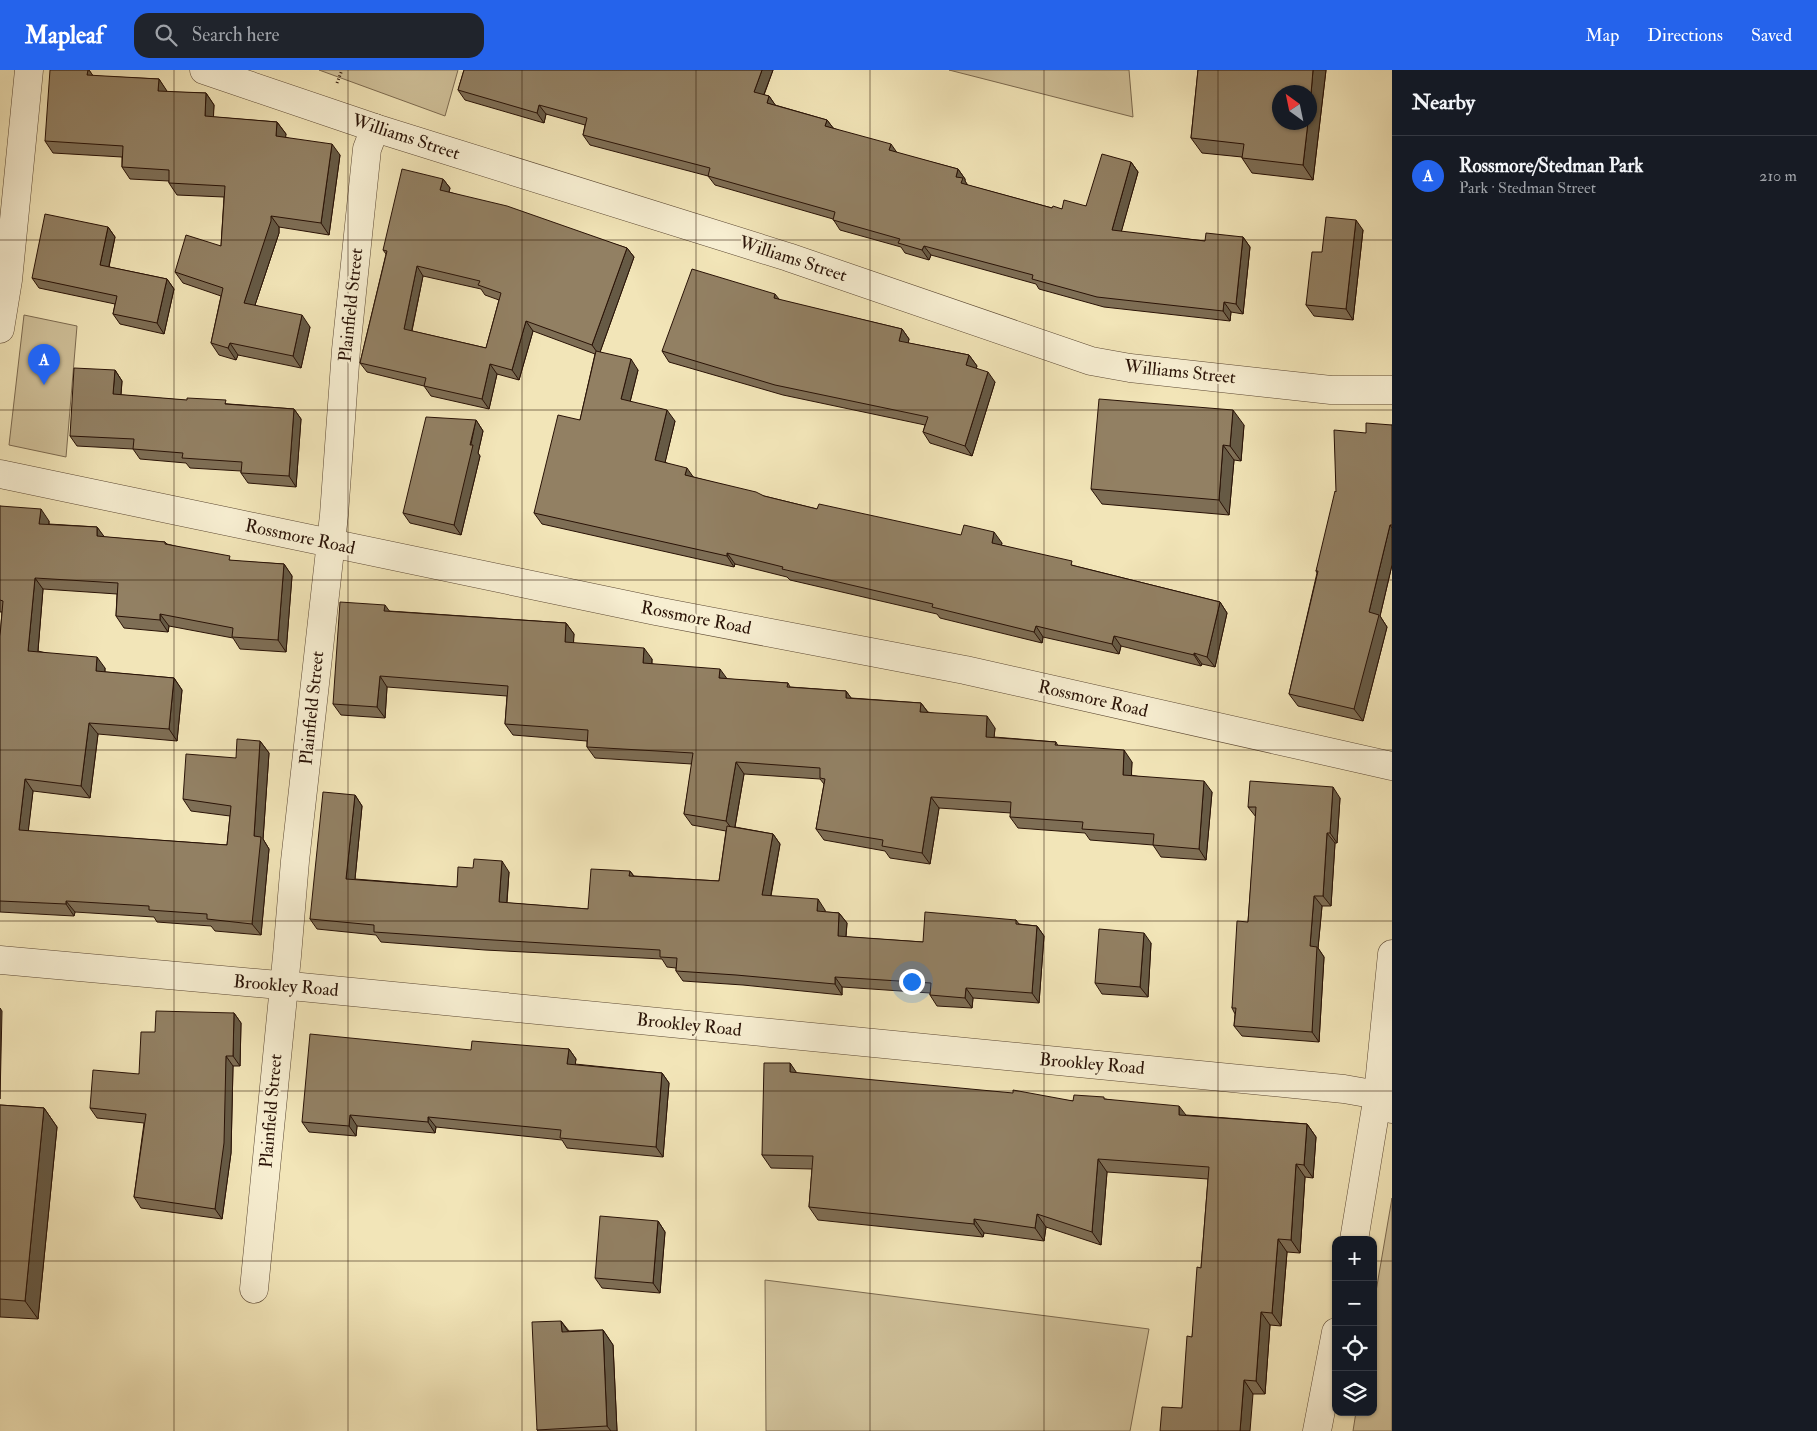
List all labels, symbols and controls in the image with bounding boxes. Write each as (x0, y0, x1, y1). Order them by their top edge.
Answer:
search box (134, 13, 484, 58)
text: Mapleaf (25, 20, 104, 51)
icon: search (152, 21, 180, 49)
text: Search here (192, 23, 279, 47)
text: Map (1586, 24, 1619, 47)
text: Directions (1647, 24, 1723, 47)
text: Saved (1751, 24, 1792, 47)
north arrow (1272, 85, 1317, 130)
text: Nearby (1412, 89, 1475, 116)
street label: Williams Street (348, 108, 463, 165)
text: Rossmore/Stedman Park (1459, 154, 1643, 178)
text: A (1423, 166, 1433, 186)
text: 210 m (1759, 166, 1797, 186)
text: Park · Stedman Street (1459, 178, 1596, 198)
street label: Williams Street (735, 230, 850, 287)
street label: Plainfield Street (334, 247, 368, 363)
pin: A (28, 344, 60, 385)
street label: Williams Street (1122, 355, 1237, 389)
street label: Rossmore Road (243, 514, 357, 560)
street label: Rossmore Road (639, 596, 753, 640)
street label: Plainfield Street (295, 650, 329, 766)
street label: Rossmore Road (1036, 675, 1150, 723)
your location (899, 969, 925, 995)
street label: Brookley Road (232, 970, 340, 1002)
street label: Brookley Road (635, 1008, 743, 1042)
street label: Brookley Road (1038, 1048, 1146, 1080)
street label: Plainfield Street (255, 1053, 287, 1169)
map controls (1332, 1236, 1377, 1416)
button: + (1332, 1236, 1377, 1281)
button: − (1332, 1281, 1377, 1326)
button: locate (1332, 1326, 1377, 1371)
button: layers (1332, 1371, 1377, 1416)

